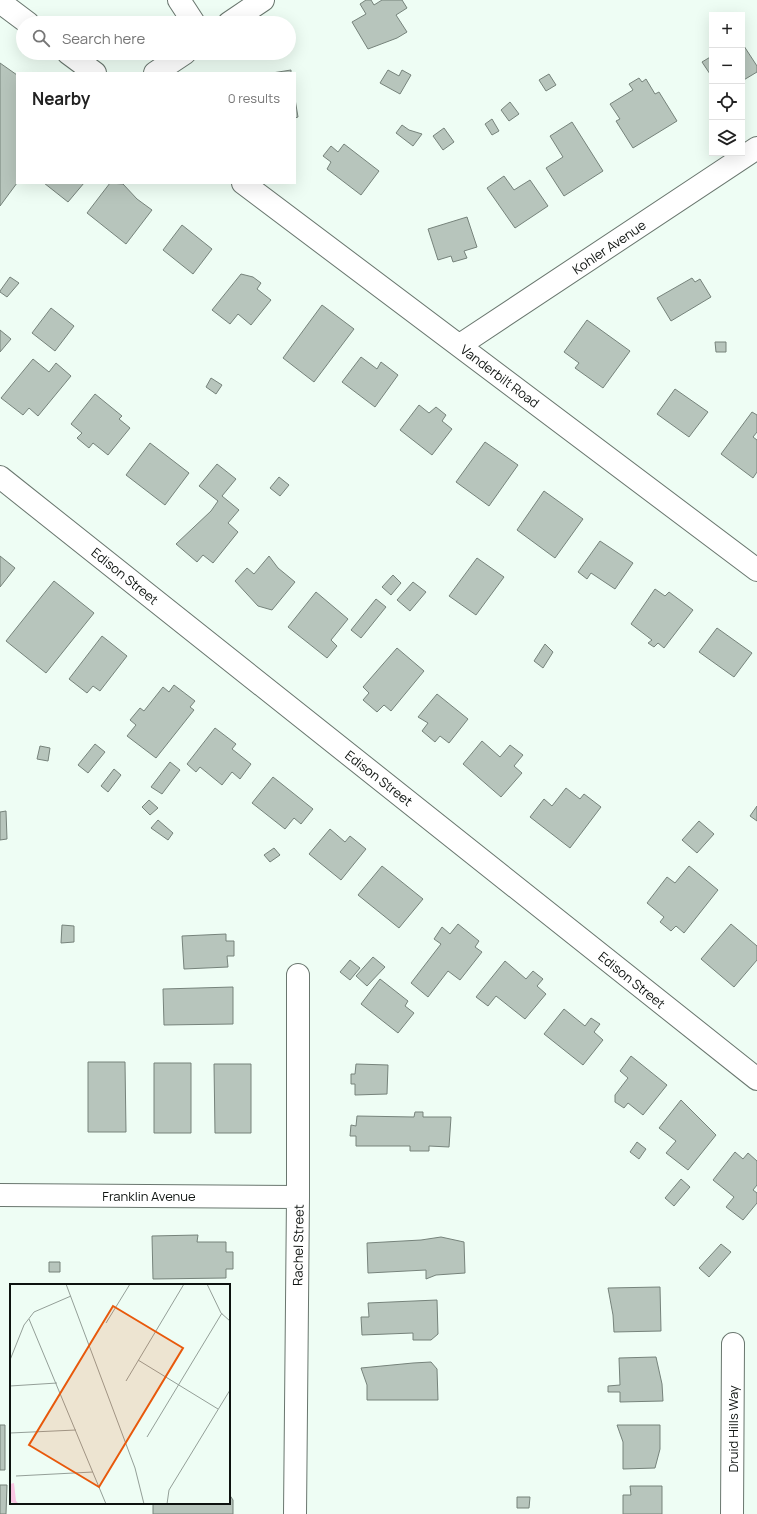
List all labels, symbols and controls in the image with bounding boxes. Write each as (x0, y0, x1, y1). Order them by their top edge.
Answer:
map controls (709, 12, 745, 156)
button: + (709, 12, 745, 48)
search box (16, 16, 296, 60)
icon: search (30, 27, 52, 49)
text: Search here (62, 28, 145, 49)
button: − (709, 48, 745, 84)
button: locate (709, 84, 745, 120)
text: Nearby (32, 87, 90, 110)
text: 0 results (228, 89, 280, 107)
button: layers (709, 120, 745, 156)
street label: Kohler Avenue (569, 216, 650, 278)
street label: Vanderbilt Road (457, 340, 543, 412)
street label: Edison Street (88, 543, 162, 609)
street label: Edison Street (341, 746, 417, 810)
street label: Edison Street (595, 947, 669, 1013)
street label: Franklin Avenue (102, 1187, 196, 1205)
street label: Rachel Street (288, 1204, 308, 1286)
inset map (10, 1284, 230, 1504)
street label: Druid Hills Way (724, 1385, 742, 1473)

